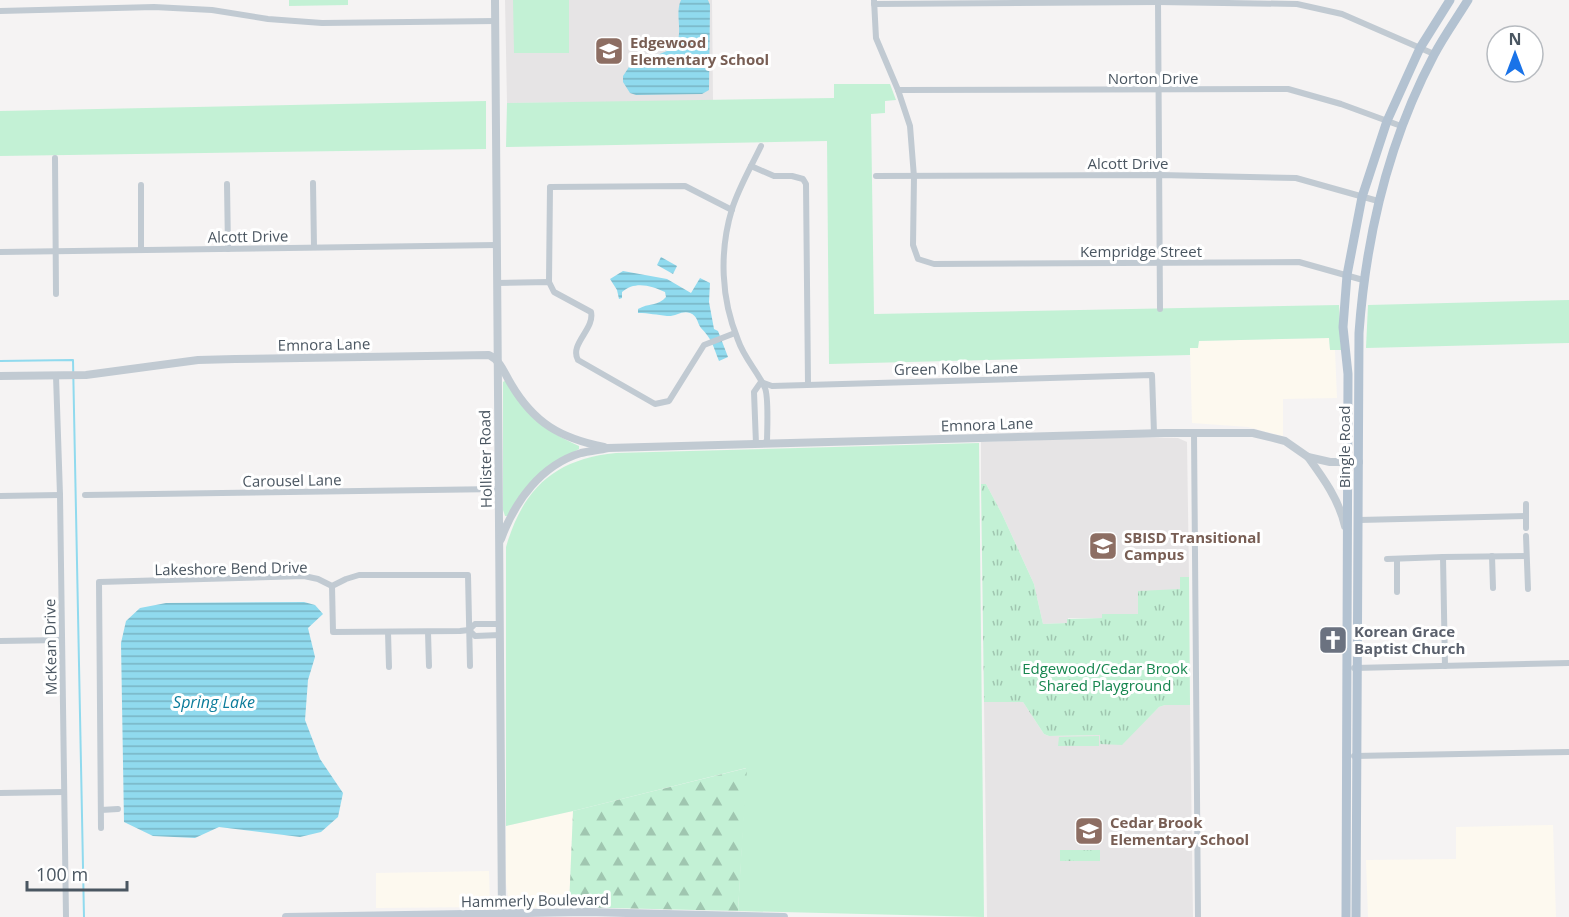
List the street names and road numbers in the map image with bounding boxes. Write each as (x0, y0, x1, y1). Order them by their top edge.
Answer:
street label: Norton Drive (1108, 68, 1198, 88)
street label: Alcott Drive (1088, 153, 1168, 173)
street label: Alcott Drive (207, 225, 289, 247)
street label: Kempridge Street (1080, 241, 1202, 261)
street label: Emnora Lane (278, 333, 370, 355)
street label: Green Kolbe Lane (894, 357, 1018, 379)
street label: Bingle Road (1334, 406, 1354, 488)
street label: Hollister Road (474, 410, 496, 508)
street label: Emnora Lane (940, 412, 1034, 436)
street label: Carousel Lane (242, 469, 342, 491)
street label: Lakeshore Bend Drive (154, 557, 308, 579)
street label: McKean Drive (39, 599, 61, 695)
street label: Hammerly Boulevard (461, 889, 609, 911)

